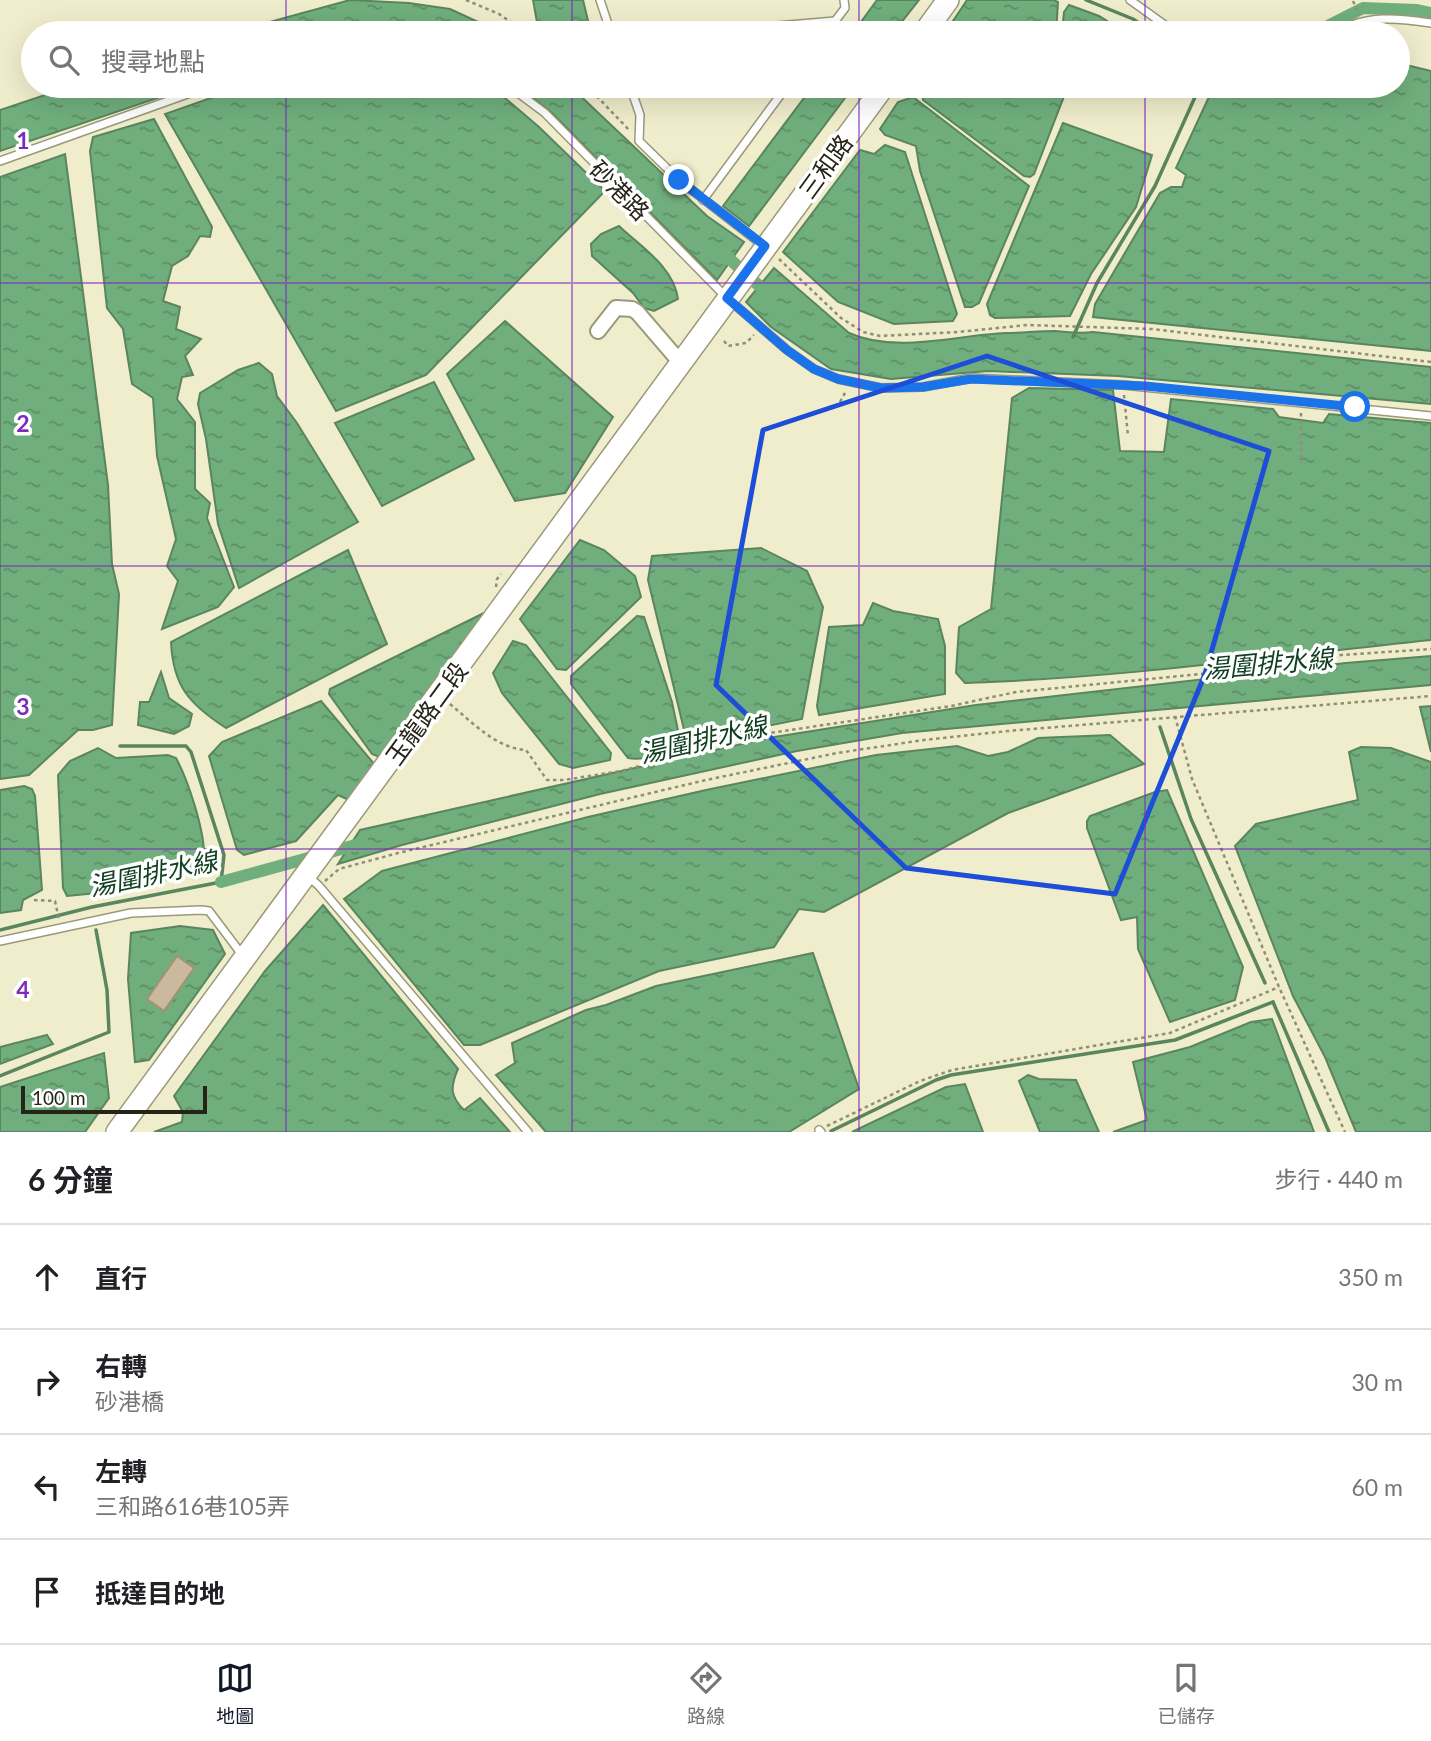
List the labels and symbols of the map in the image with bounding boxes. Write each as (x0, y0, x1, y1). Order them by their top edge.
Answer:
text: 1 (16, 126, 30, 154)
street label: 三和路 (792, 128, 858, 204)
street label: 砂港路 (584, 154, 656, 226)
route end (663, 164, 694, 195)
route start (1339, 391, 1370, 422)
text: 2 (16, 409, 30, 437)
water label: 湯圍排水線 (1202, 641, 1337, 685)
street label: 玉龍路二段 (379, 656, 473, 770)
text: 3 (16, 692, 30, 720)
water label: 湯圍排水線 (636, 708, 773, 769)
water label: 湯圍排水線 (86, 843, 223, 902)
text: 4 (16, 975, 30, 1003)
scale bar (21, 1083, 206, 1115)

